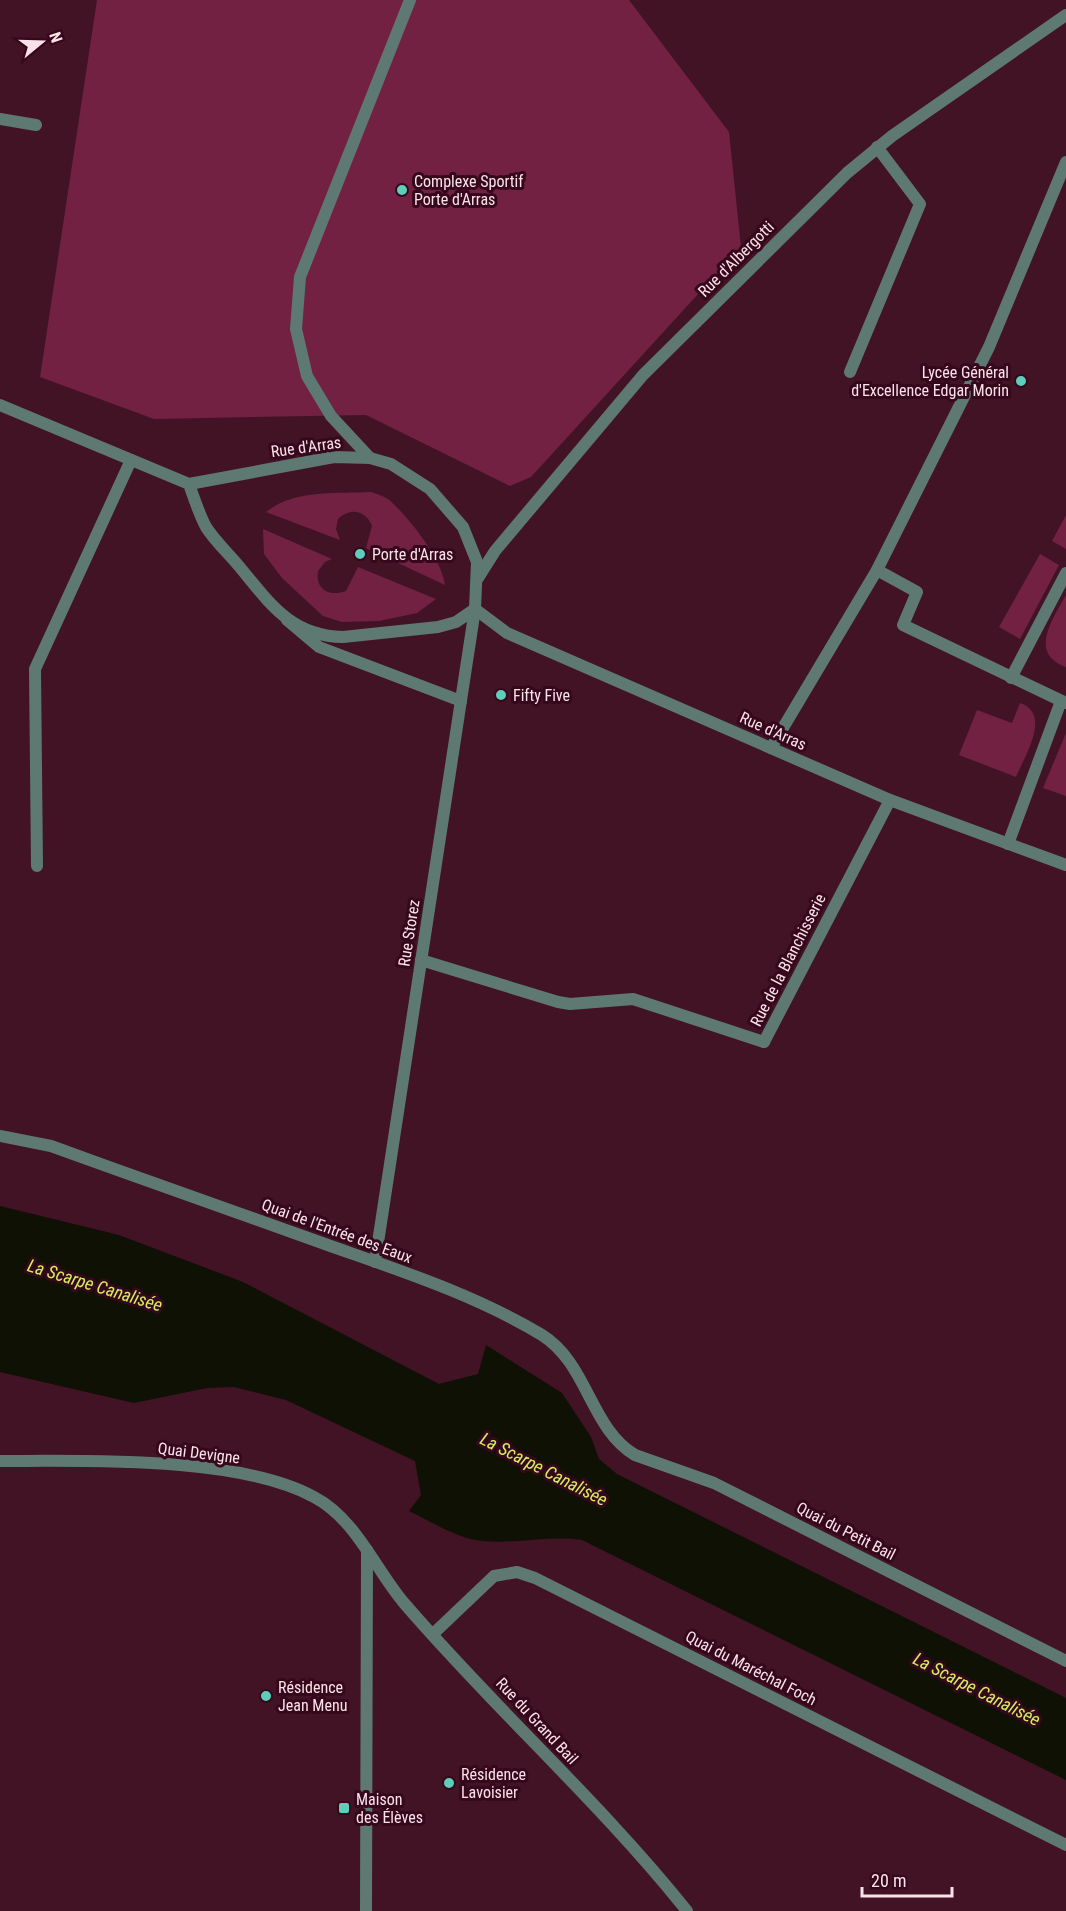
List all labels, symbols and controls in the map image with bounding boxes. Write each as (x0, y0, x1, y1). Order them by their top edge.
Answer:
north arrow (12, 12, 72, 72)
text: N (45, 30, 66, 45)
place label: Complexe Sportif Porte d'Arras (414, 172, 523, 209)
marker: Complexe Sportif Porte d'Arras (395, 183, 409, 197)
street label: Rue d'Albergotti (694, 217, 778, 301)
place label: Lycée Général d'Excellence Edgar Morin (851, 363, 1009, 400)
marker: Lycée Général d'Excellence Edgar Morin (1014, 374, 1028, 388)
street label: Rue d'Arras (270, 433, 342, 461)
place label: Porte d'Arras (372, 545, 453, 564)
marker: Porte d'Arras (353, 547, 367, 561)
place label: Fifty Five (513, 686, 570, 705)
marker: Fifty Five (494, 688, 508, 702)
street label: Rue d'Arras (737, 708, 809, 754)
street label: Rue de la Blanchisserie (746, 891, 830, 1029)
street label: Rue Storez (394, 898, 424, 968)
street label: Quai de l'Entrée des Eaux (259, 1195, 415, 1267)
water label: La Scarpe Canalisée (25, 1255, 165, 1315)
water label: La Scarpe Canalisée (477, 1428, 611, 1510)
street label: Quai Devigne (157, 1439, 241, 1467)
street label: Quai du Petit Bail (793, 1498, 899, 1564)
street label: Quai du Maréchal Foch (682, 1627, 820, 1709)
water label: La Scarpe Canalisée (910, 1648, 1044, 1730)
street label: Rue du Grand Bail (492, 1674, 582, 1768)
place label: Résidence Jean Menu (278, 1678, 347, 1715)
marker: Résidence Jean Menu (259, 1689, 273, 1703)
place label: Résidence Lavoisier (461, 1765, 526, 1802)
marker: Résidence Lavoisier (442, 1776, 456, 1790)
place label: Maison des Élèves (356, 1790, 423, 1827)
marker: Maison des Élèves (337, 1801, 351, 1815)
scale bar (862, 1860, 952, 1898)
text: 20 m (871, 1870, 906, 1891)

